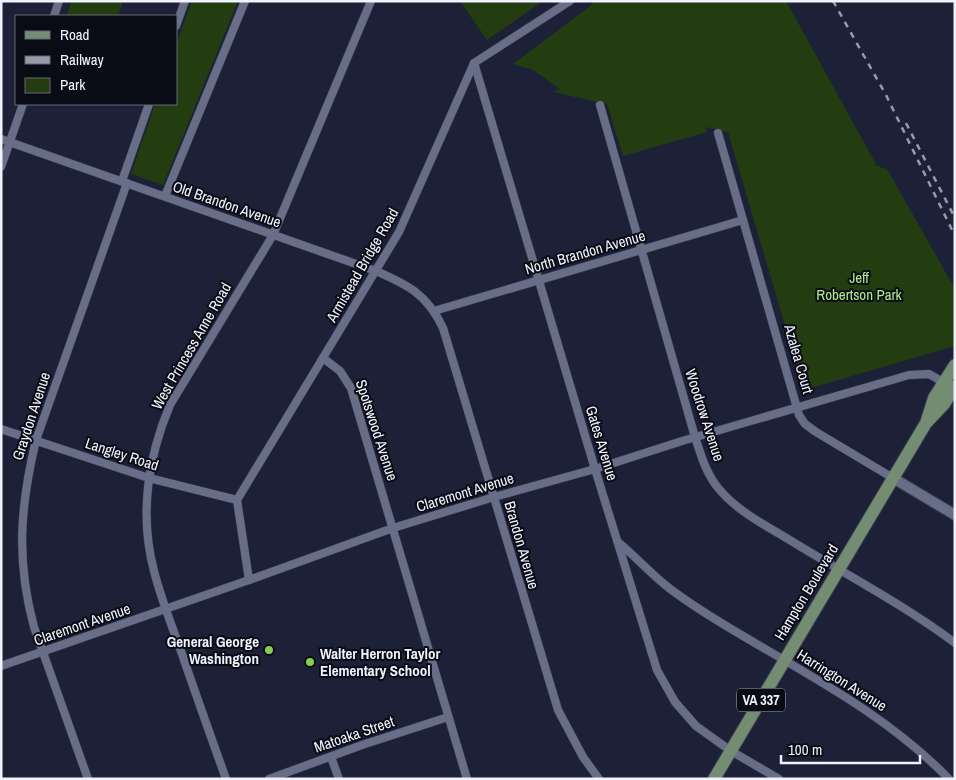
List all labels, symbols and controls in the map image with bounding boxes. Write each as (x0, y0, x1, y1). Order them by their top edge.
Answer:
legend (15, 15, 178, 105)
text: Road (60, 24, 89, 45)
text: Railway (60, 49, 105, 70)
text: Park (60, 74, 86, 95)
street label: Old Brandon Avenue (170, 176, 284, 232)
street label: Armistead Bridge Road (320, 204, 403, 327)
street label: North Brandon Avenue (522, 225, 648, 279)
park label: Jeff Robertson Park (816, 267, 903, 305)
street label: West Princess Anne Road (146, 279, 236, 413)
street label: Azalea Court (779, 321, 819, 397)
street label: Woodrow Avenue (680, 366, 730, 464)
street label: Graydon Avenue (7, 369, 55, 463)
street label: Spotswood Avenue (351, 377, 403, 483)
street label: Gates Avenue (581, 403, 623, 483)
street label: Langley Road (83, 432, 161, 476)
street label: Claremont Avenue (414, 467, 517, 517)
street label: Brandon Avenue (499, 498, 545, 592)
street label: Hampton Boulevard (769, 540, 843, 644)
street label: Claremont Avenue (31, 598, 133, 650)
place label: General George Washington (167, 631, 259, 669)
place label: Walter Herron Taylor Elementary School (320, 643, 441, 681)
marker: General George Washington (263, 644, 275, 656)
street label: Harrington Avenue (793, 644, 891, 716)
marker: Walter Herron Taylor Elementary School (304, 656, 316, 668)
road number: VA 337 (737, 688, 785, 712)
street label: Matoaka Street (311, 710, 397, 758)
scale bar (781, 732, 920, 764)
text: 100 m (788, 739, 822, 760)

